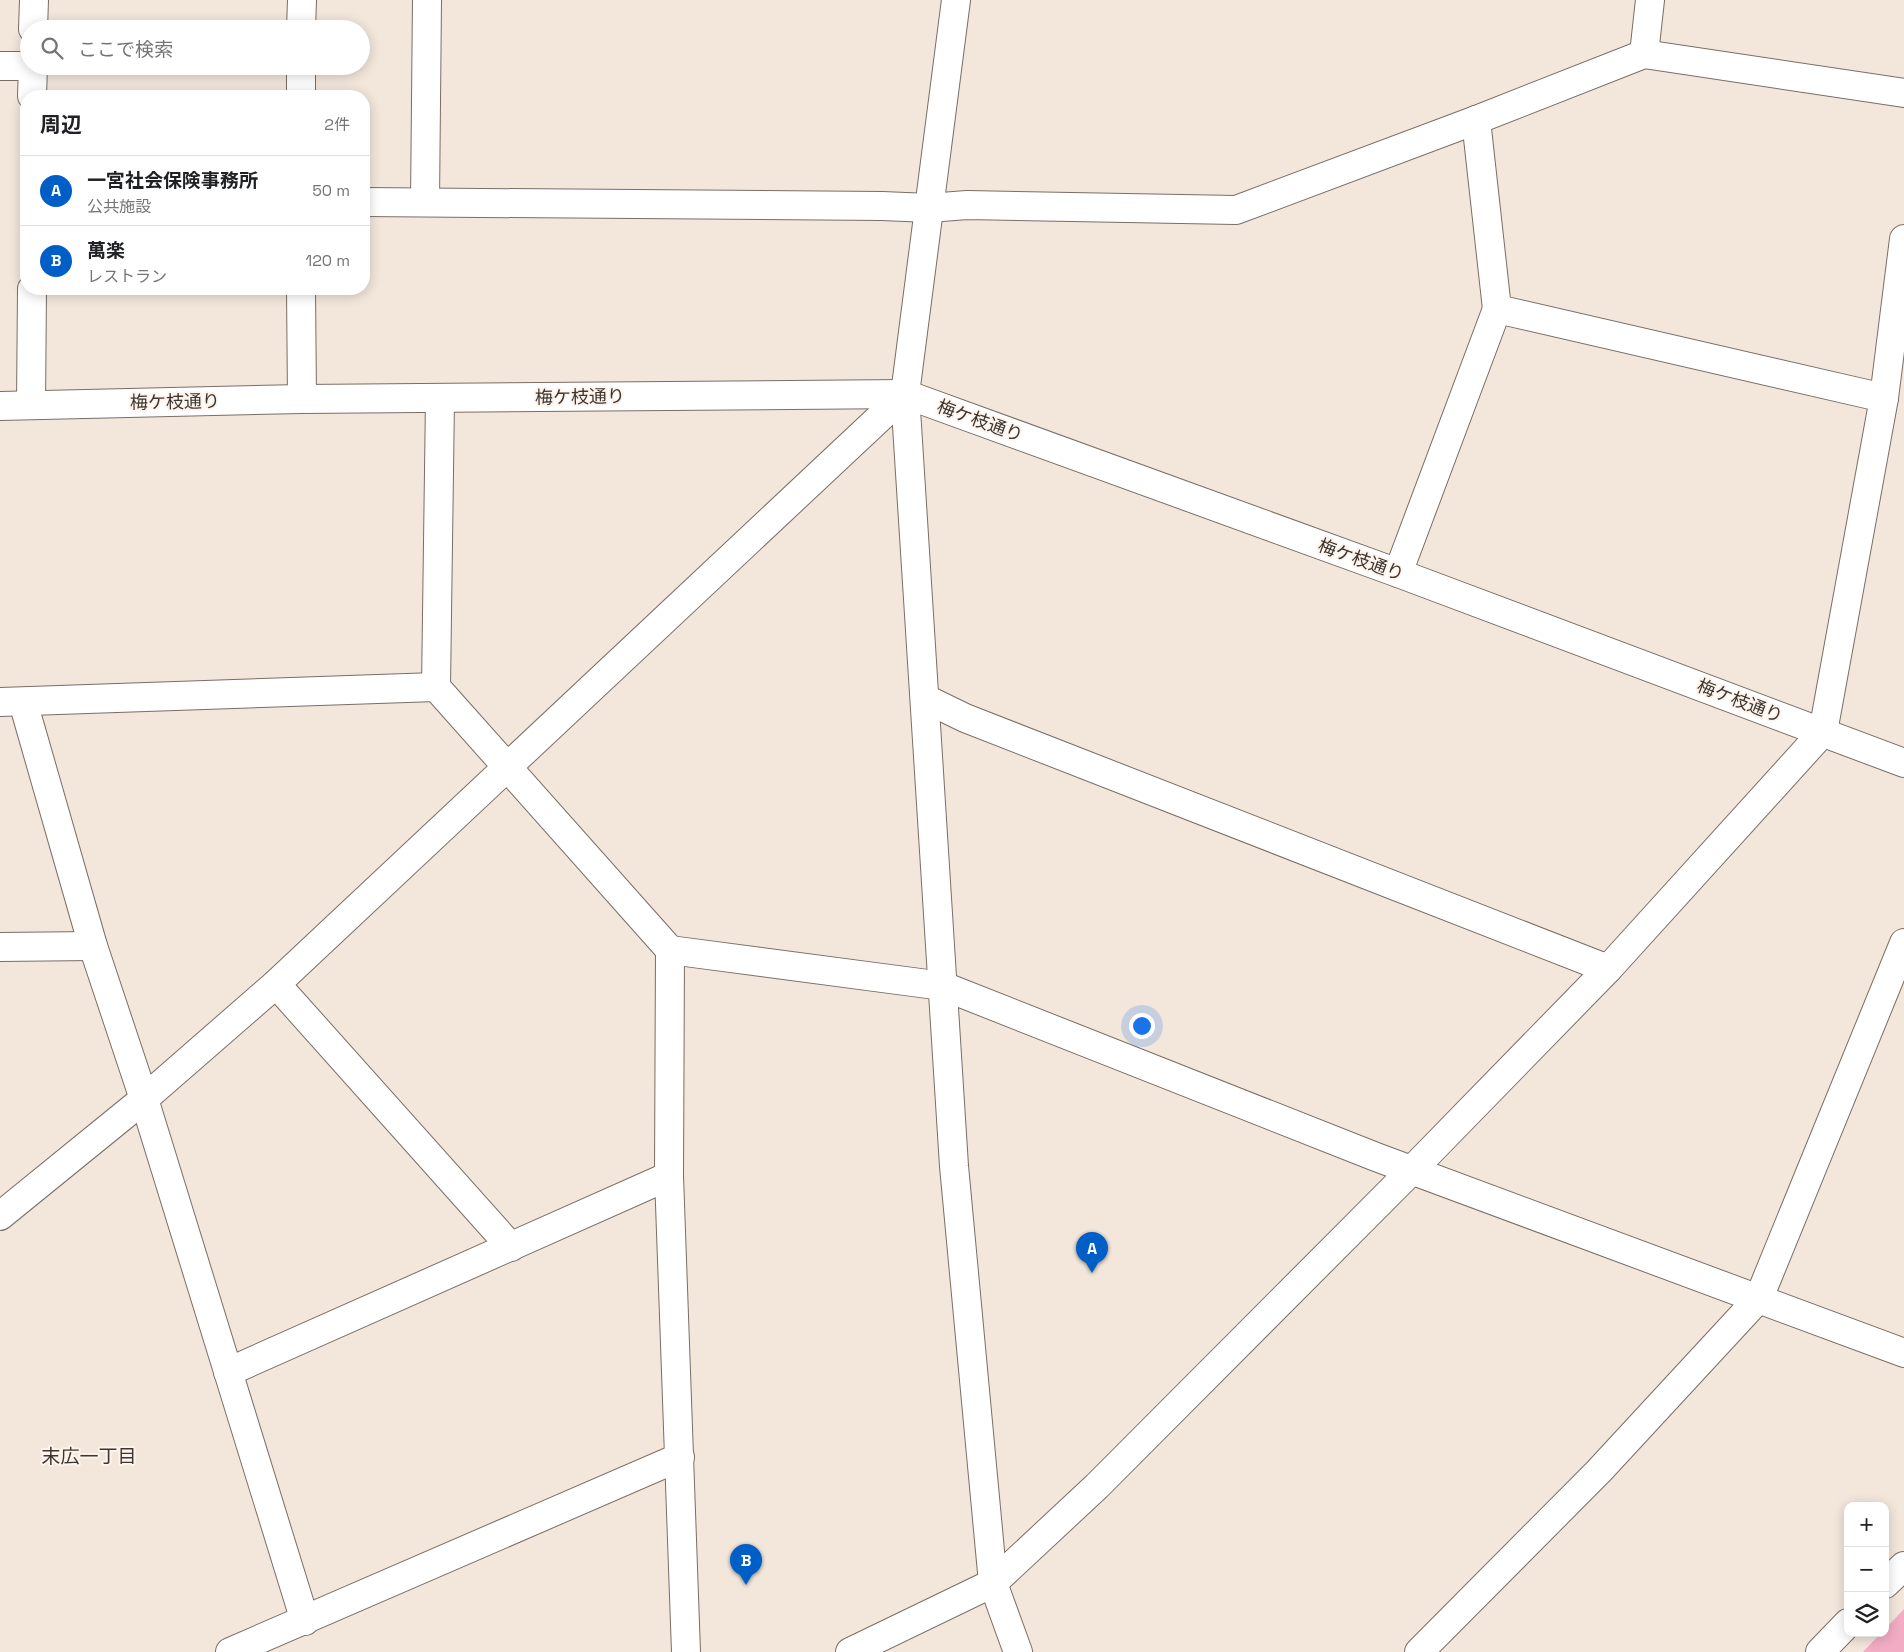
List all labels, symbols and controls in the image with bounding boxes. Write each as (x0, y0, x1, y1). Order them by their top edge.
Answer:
search box (20, 20, 370, 75)
icon: search (38, 34, 66, 62)
text: ここで検索 (78, 37, 173, 62)
text: 周辺 (40, 111, 82, 138)
text: 2件 (324, 114, 350, 135)
text: 一宮社会保険事務所 (87, 168, 258, 193)
text: A (51, 180, 61, 201)
text: 50 m (312, 180, 350, 201)
text: 公共施設 (87, 196, 151, 217)
text: 萬楽 (87, 238, 125, 263)
text: B (51, 250, 61, 271)
text: 120 m (306, 250, 350, 271)
text: レストラン (87, 266, 167, 287)
street label: 梅ケ枝通り (535, 384, 625, 409)
street label: 梅ケ枝通り (130, 389, 220, 414)
street label: 梅ケ枝通り (934, 394, 1026, 447)
street label: 梅ケ枝通り (1315, 533, 1407, 586)
street label: 梅ケ枝通り (1694, 674, 1786, 727)
your location (1129, 1013, 1155, 1039)
pin: A (1076, 1232, 1108, 1273)
district label: 末広一丁目 (41, 1444, 137, 1469)
map controls (1844, 1502, 1889, 1637)
button: + (1844, 1502, 1889, 1547)
pin: B (730, 1544, 762, 1585)
button: − (1844, 1547, 1889, 1592)
button: layers (1844, 1592, 1889, 1637)

